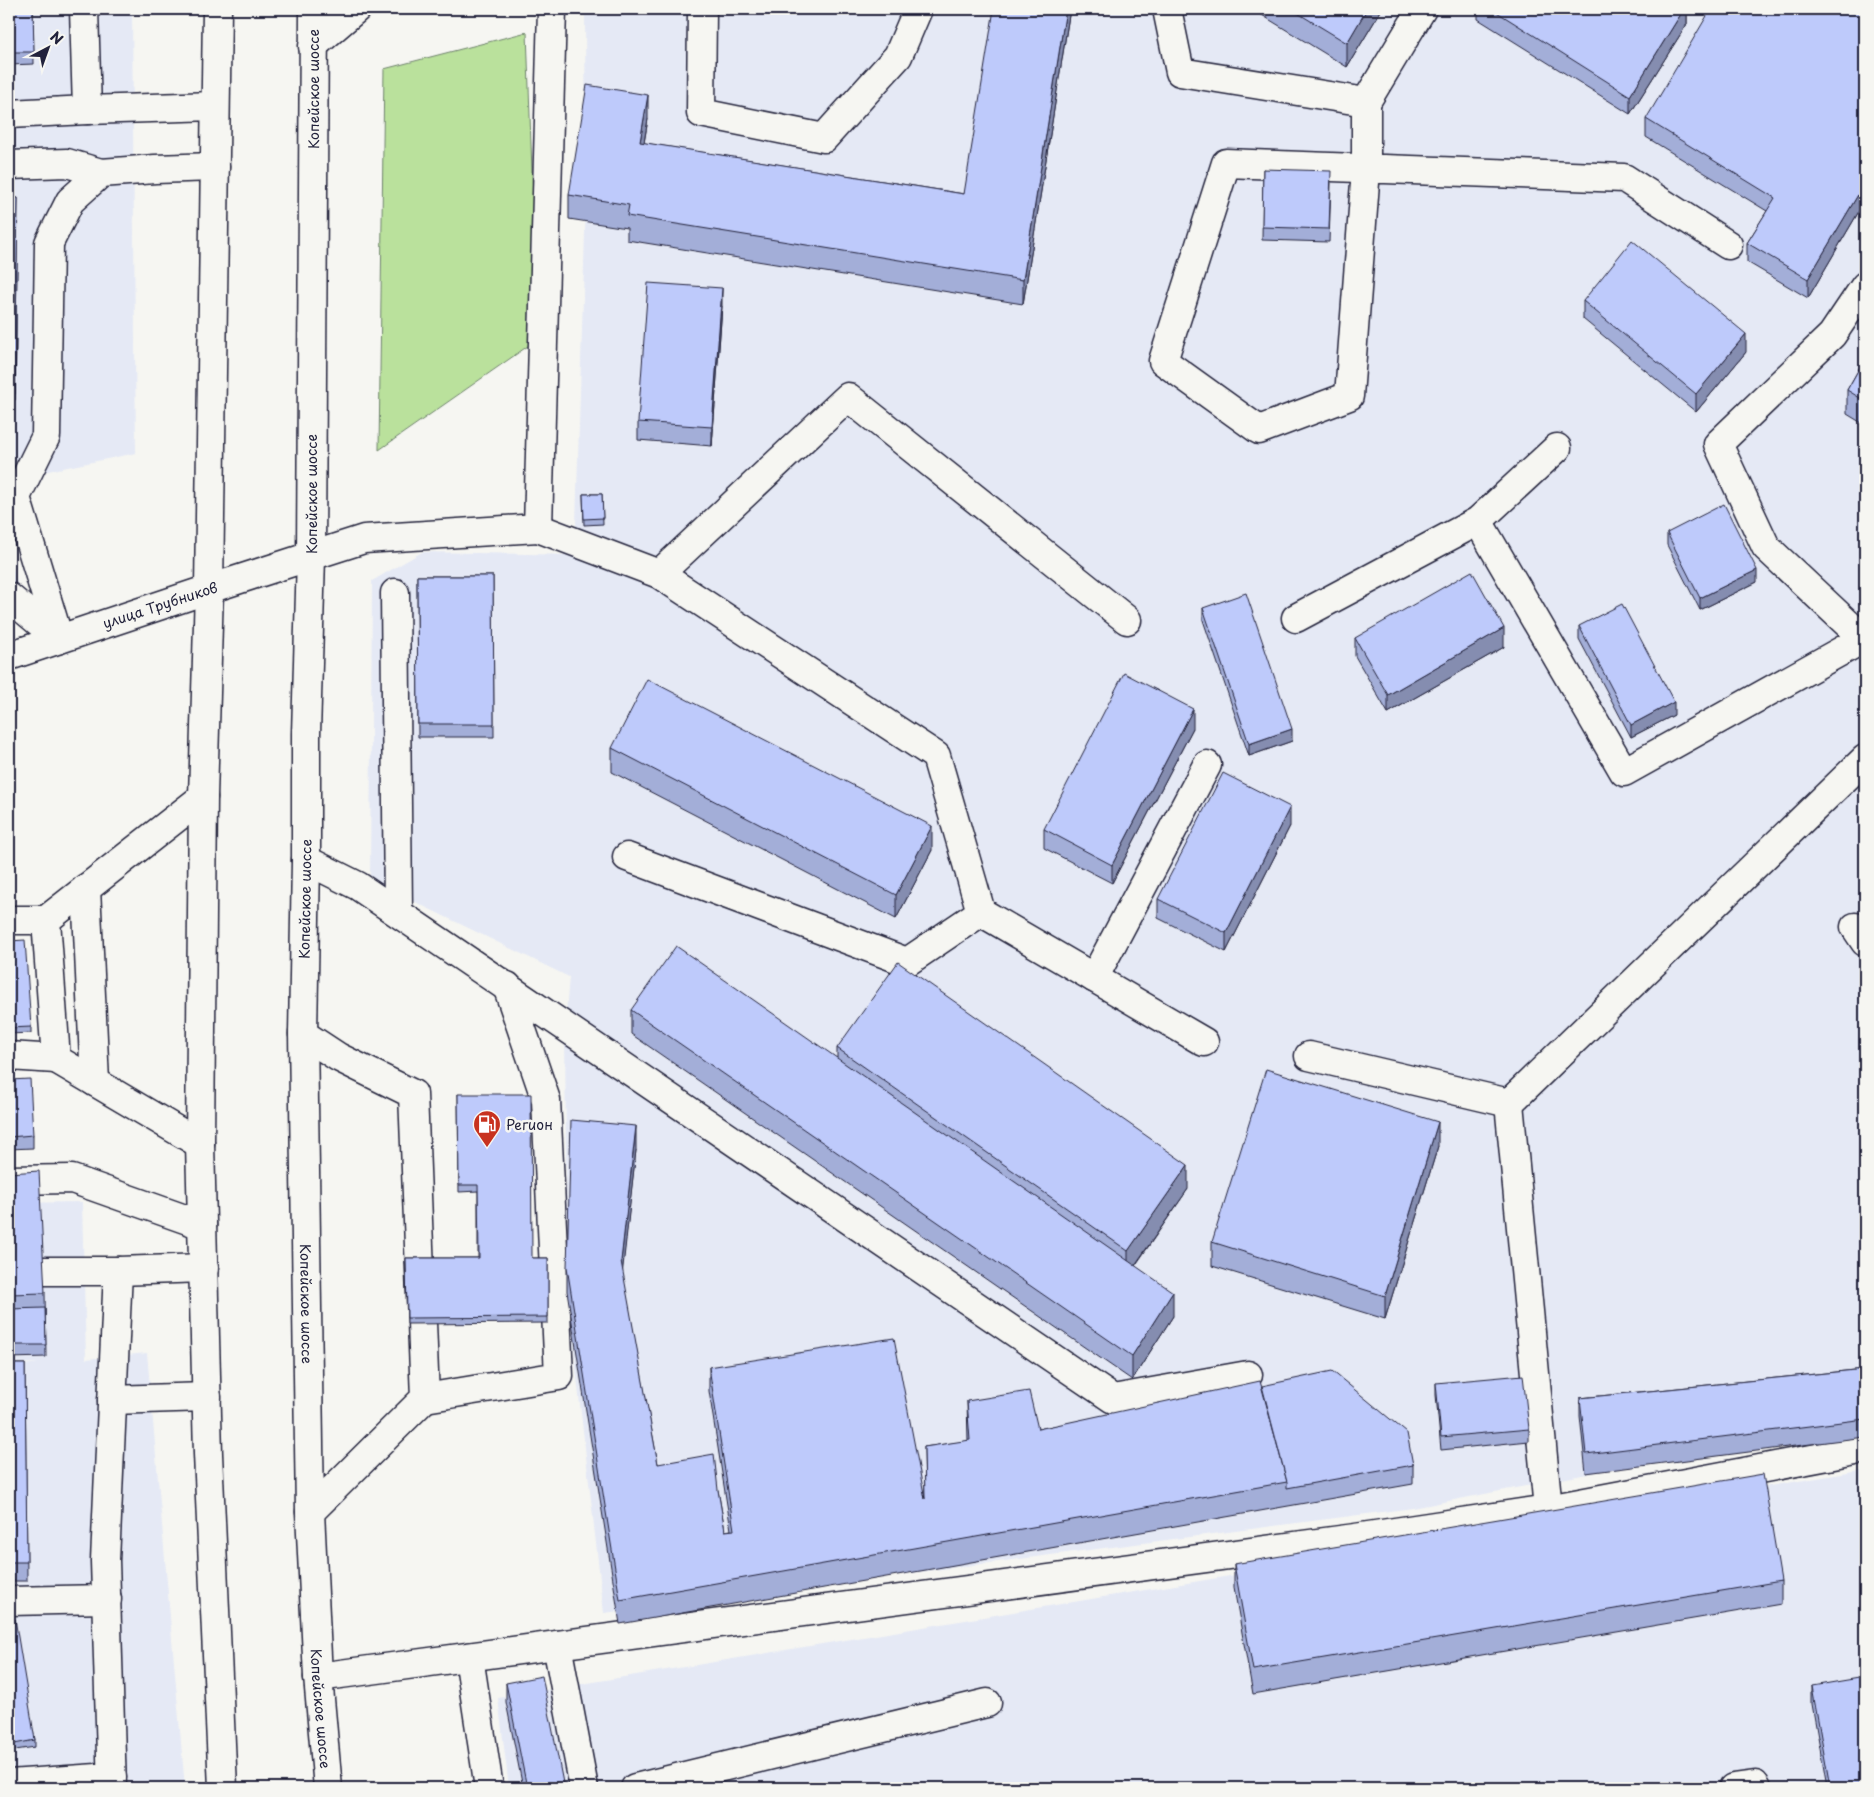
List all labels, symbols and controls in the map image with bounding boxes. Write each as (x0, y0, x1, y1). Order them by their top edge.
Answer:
north arrow (22, 22, 72, 72)
text: N (46, 26, 68, 49)
street label: Копейское шоссе (303, 29, 324, 149)
street label: Копейское шоссе (301, 434, 322, 554)
street label: улица Трубников (100, 576, 220, 634)
street label: Копейское шоссе (293, 839, 317, 959)
fuel station icon: Регион (472, 1109, 502, 1148)
place label: Регион (506, 1114, 553, 1135)
street label: Копейское шоссе (296, 1244, 318, 1364)
street label: Копейское шоссе (306, 1648, 337, 1769)

